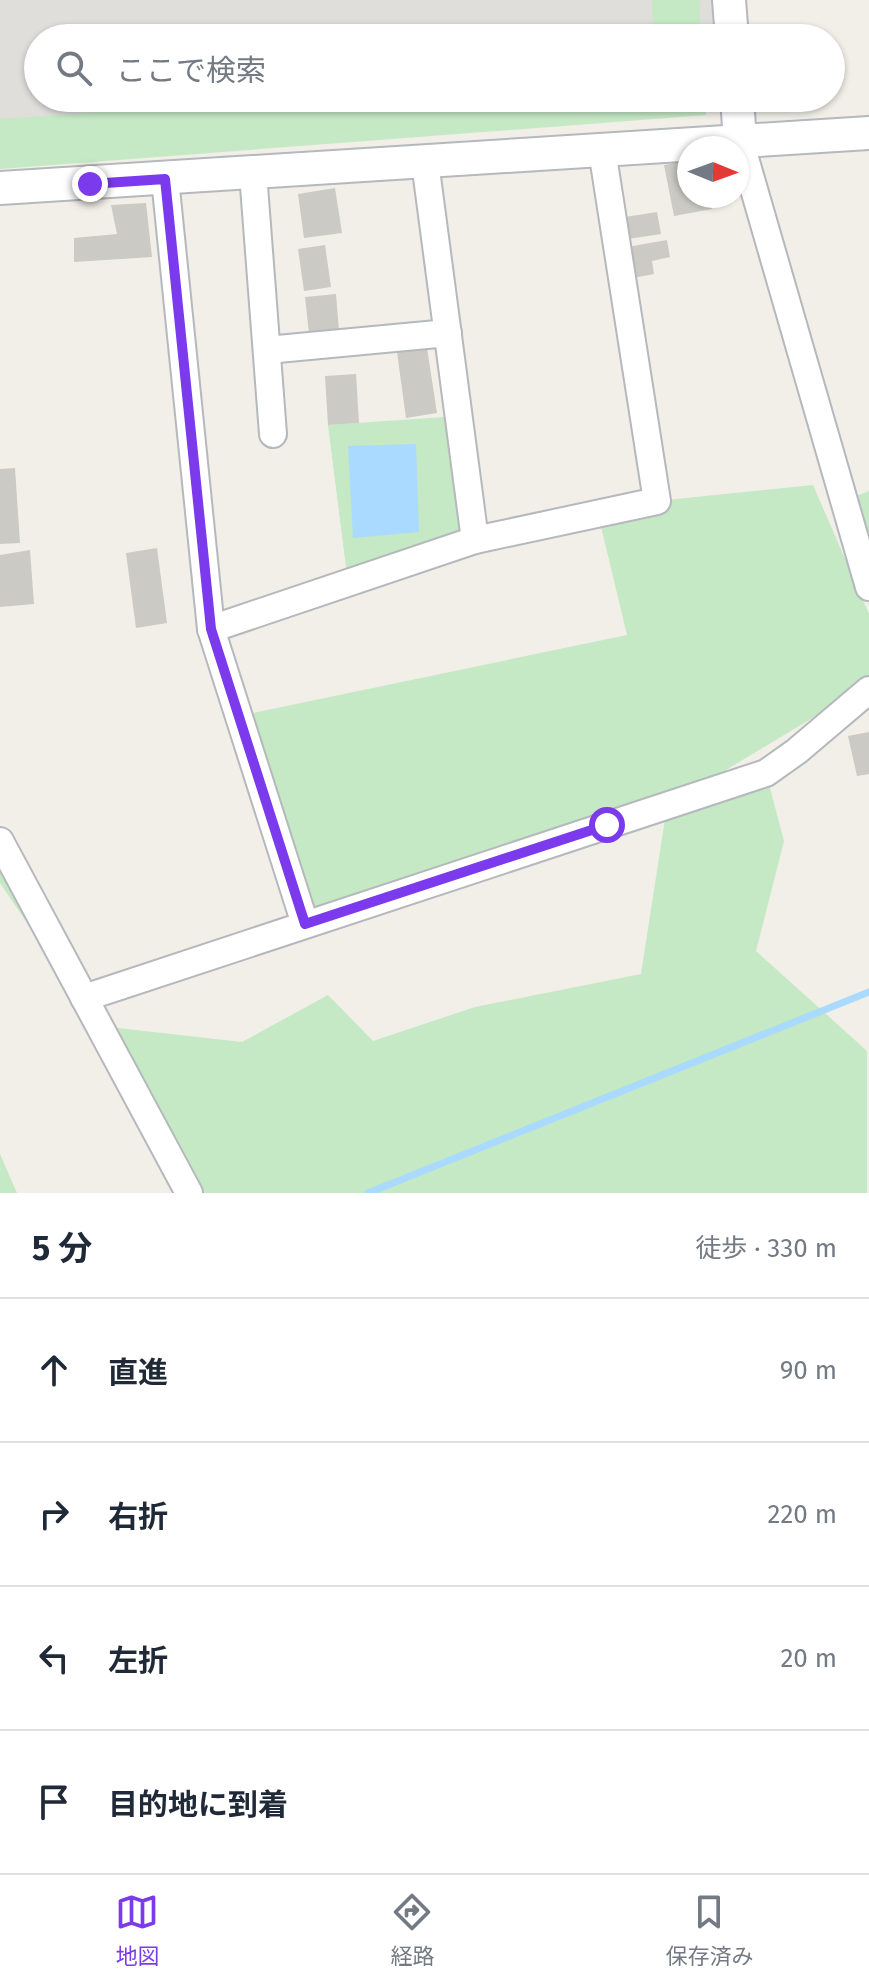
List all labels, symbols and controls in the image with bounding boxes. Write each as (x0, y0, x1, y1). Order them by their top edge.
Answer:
search box (24, 24, 845, 112)
icon: search (52, 46, 96, 90)
text: ここで検索 (116, 53, 266, 89)
north arrow (677, 136, 749, 208)
route end (72, 166, 108, 202)
route start (589, 807, 625, 843)
text: 5 分 (32, 1228, 92, 1269)
text: 徒歩 · 330 m (695, 1233, 837, 1264)
icon: ahead (32, 1348, 76, 1392)
text: 直進 (108, 1355, 168, 1391)
text: 90 m (780, 1355, 837, 1386)
icon: right (32, 1492, 76, 1536)
text: 右折 (108, 1499, 168, 1535)
text: 220 m (768, 1499, 837, 1530)
icon: left (32, 1636, 76, 1680)
text: 左折 (108, 1643, 168, 1679)
text: 20 m (780, 1643, 837, 1674)
icon: arrive (32, 1780, 76, 1824)
text: 目的地に到着 (108, 1787, 288, 1823)
tab: 地図 (115, 1890, 160, 1970)
tab: 経路 (390, 1890, 435, 1970)
tab: 保存済み (665, 1890, 754, 1970)

